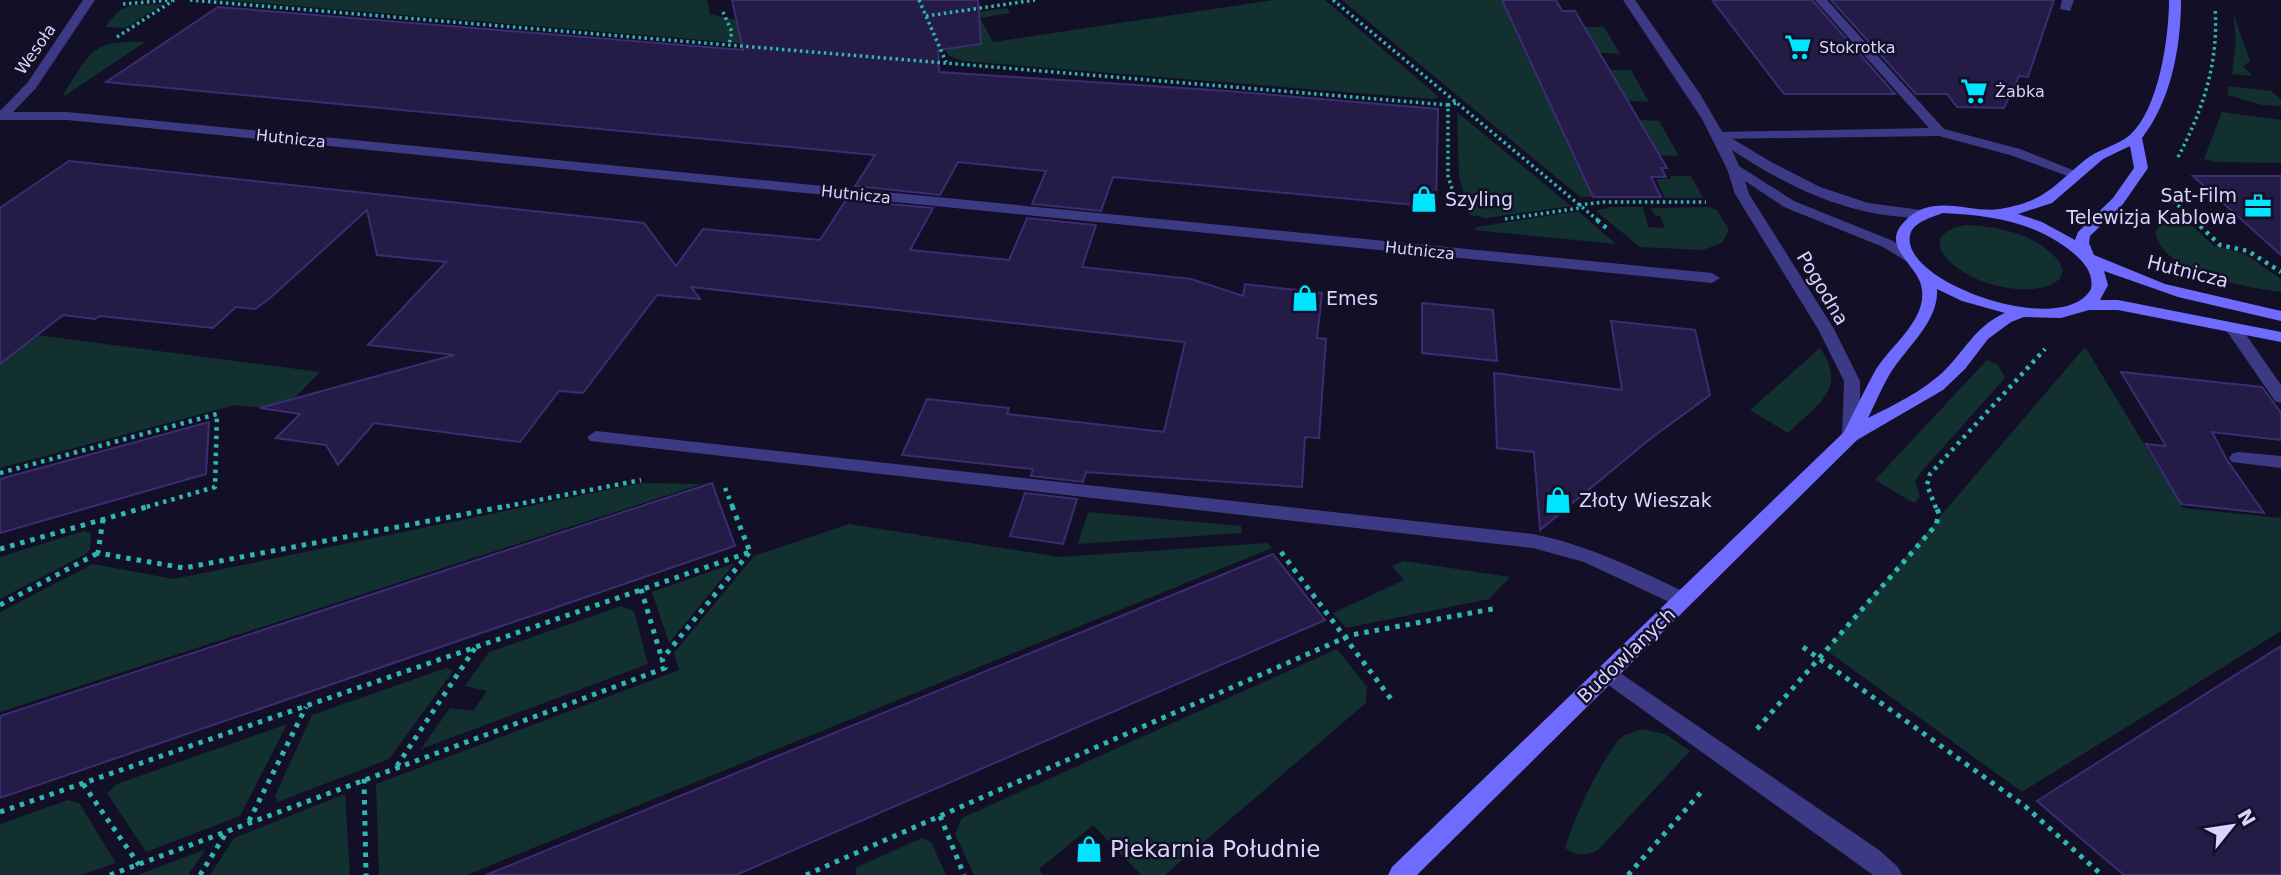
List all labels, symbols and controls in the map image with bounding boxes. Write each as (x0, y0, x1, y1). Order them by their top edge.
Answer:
street label: Wesoła (11, 20, 60, 78)
supermarket icon: Stokrotka (1783, 32, 1813, 62)
place label: Stokrotka (1819, 38, 1896, 57)
supermarket icon: Żabka (1959, 76, 1989, 106)
place label: Żabka (1995, 82, 2045, 101)
street label: Hutnicza (255, 125, 327, 152)
street label: Hutnicza (820, 181, 892, 208)
shop icon: Szyling (1409, 184, 1439, 214)
place label: Sat-Film Telewizja Kablowa (2065, 184, 2237, 228)
place label: Szyling (1445, 188, 1513, 210)
office icon: Sat-Film Telewizja Kablowa (2243, 191, 2273, 221)
street label: Hutnicza (1384, 237, 1456, 264)
street label: Pogodna (1792, 247, 1854, 329)
street label: Hutnicza (2145, 250, 2231, 292)
shop icon: Emes (1290, 283, 1320, 313)
place label: Emes (1326, 287, 1378, 309)
shop icon: Złoty Wieszak (1543, 485, 1573, 515)
place label: Złoty Wieszak (1579, 489, 1712, 511)
street label: Budowlanych (1573, 603, 1679, 707)
north arrow (2197, 791, 2267, 861)
text: N (2233, 805, 2260, 830)
shop icon: Piekarnia Południe (1074, 834, 1104, 864)
place label: Piekarnia Południe (1110, 836, 1320, 862)

